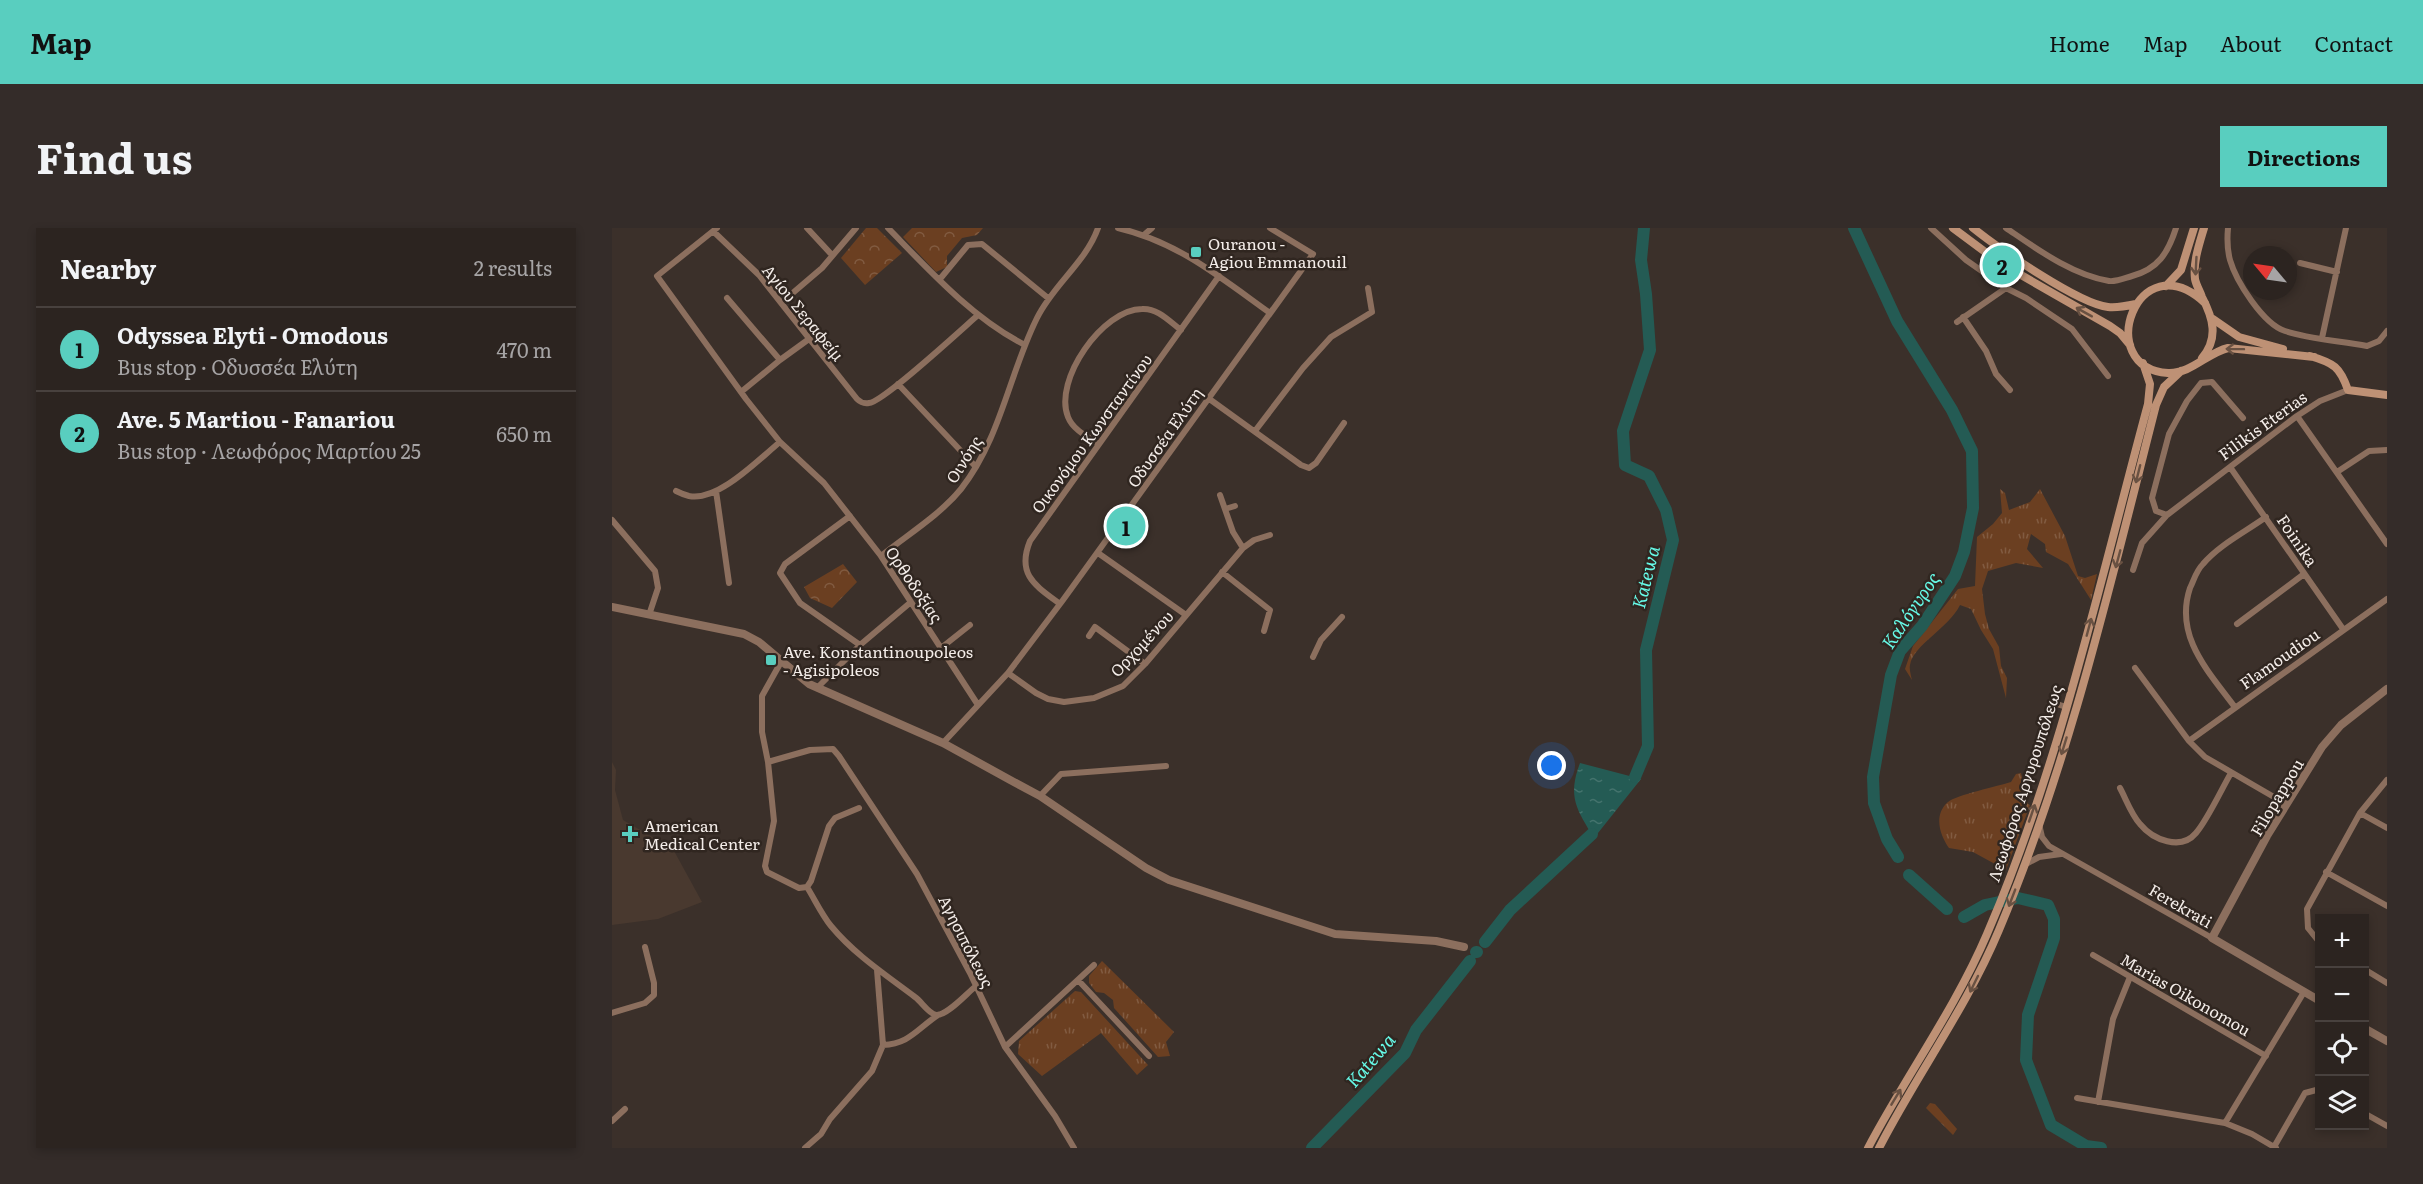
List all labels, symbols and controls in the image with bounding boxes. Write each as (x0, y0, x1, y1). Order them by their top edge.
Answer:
text: Map (30, 21, 92, 63)
text: Home (2049, 27, 2110, 58)
text: Map (2143, 27, 2187, 58)
text: About (2220, 27, 2282, 58)
text: Contact (2315, 27, 2393, 58)
text: Find us (36, 125, 193, 187)
button: Directions (2220, 126, 2387, 187)
place label: Ouranou - Agiou Emmanouil (1208, 231, 1347, 273)
pin: 2 (1982, 243, 2022, 288)
marker: Ouranou - Agiou Emmanouil (1189, 245, 1203, 259)
north arrow (2243, 246, 2297, 300)
text: Nearby (60, 248, 156, 287)
text: 2 results (474, 252, 552, 282)
one-way arrow (2190, 256, 2201, 276)
street label: Αγίου Σεραφείμ (757, 259, 851, 366)
one-way arrow (2076, 305, 2093, 317)
text: Odyssea Elyti - Omodous (117, 318, 388, 351)
text: 1 (75, 334, 84, 364)
text: 470 m (497, 334, 552, 364)
one-way arrow (2225, 343, 2245, 355)
street label: Οικονόμου Κωνσταντίνου (1025, 348, 1157, 518)
text: Bus stop · Οδυσσέα Ελύτη (117, 351, 358, 381)
street label: Οδυσσέα Ελύτη (1121, 382, 1207, 492)
street label: Filikis Eterias (2213, 385, 2311, 465)
text: Ave. 5 Martiou - Fanariou (117, 402, 395, 435)
text: 2 (74, 418, 85, 448)
text: 650 m (496, 418, 552, 448)
street label: Οινόης (939, 431, 987, 487)
text: Bus stop · Λεωφόρος Μαρτίου 25 (117, 435, 421, 465)
one-way arrow (2132, 464, 2144, 483)
pin: 1 (1106, 504, 1146, 548)
street label: Foinika (2272, 509, 2324, 571)
street label: Ορθοδοξίας (881, 541, 949, 627)
water label: Katewa (1624, 542, 1666, 611)
one-way arrow (2112, 549, 2123, 568)
water label: Καλόγυρος (1874, 566, 1946, 654)
street label: Ορχομένου (1104, 604, 1178, 682)
one-way arrow (2084, 617, 2095, 636)
street label: Flamoudiou (2234, 622, 2324, 694)
place label: Ave. Konstantinoupoleos - Agisipoleos (783, 639, 973, 681)
marker: Ave. Konstantinoupoleos - Agisipoleos (764, 653, 778, 667)
street label: Λεωφόρος Αργυρουπόλεως (1981, 681, 2067, 885)
one-way arrow (2058, 736, 2069, 755)
your location (1537, 751, 1566, 780)
street label: Filopappou (2243, 754, 2309, 840)
one-way arrow (2027, 804, 2038, 823)
place label: American Medical Center (644, 813, 760, 855)
marker: American Medical Center (621, 825, 639, 843)
street label: Ferekrati (2145, 877, 2217, 933)
one-way arrow (2005, 888, 2016, 907)
street label: Αγησιπόλεως (933, 891, 1001, 991)
map controls (2315, 914, 2369, 1130)
button: + (2315, 914, 2369, 968)
street label: Marias Oikonomou (2116, 947, 2256, 1041)
button: − (2315, 968, 2369, 1022)
one-way arrow (1967, 974, 1979, 992)
button: locate (2315, 1022, 2369, 1076)
water label: Katewa (1339, 1027, 1402, 1093)
button: layers (2315, 1076, 2369, 1130)
one-way arrow (1890, 1089, 1902, 1106)

